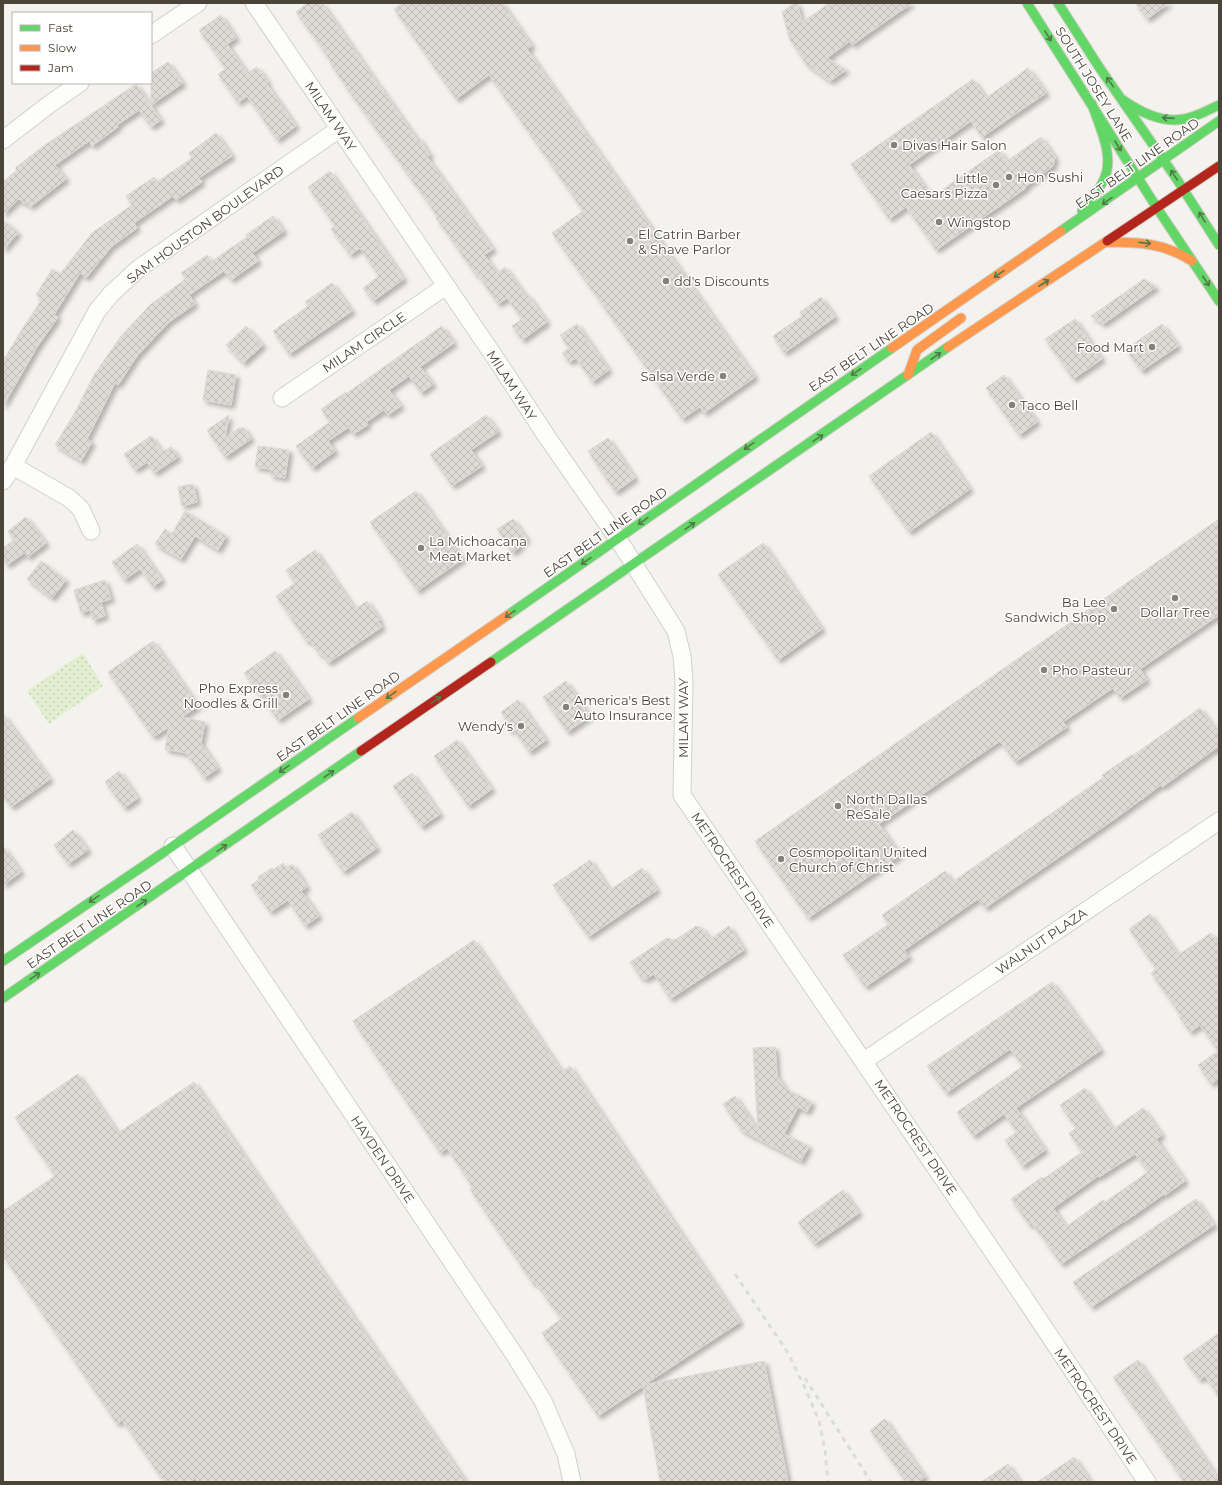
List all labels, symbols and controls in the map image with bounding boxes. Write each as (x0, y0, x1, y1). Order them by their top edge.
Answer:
legend (12, 12, 152, 84)
text: Fast (48, 20, 73, 35)
street label: SOUTH JOSEY LANE (1052, 24, 1136, 144)
one-way arrow (1045, 30, 1053, 42)
text: Slow (48, 40, 77, 55)
text: Jam (47, 60, 74, 75)
one-way arrow (1106, 77, 1114, 88)
street label: MILAM WAY (302, 78, 360, 154)
street label: EAST BELT LINE ROAD (1072, 114, 1202, 212)
one-way arrow (1162, 115, 1175, 122)
place label: Divas Hair Salon (902, 137, 1007, 153)
marker: Divas Hair Salon (889, 140, 899, 150)
one-way arrow (1114, 140, 1122, 151)
street label: SAM HOUSTON BOULEVARD (123, 161, 287, 286)
place label: Hon Sushi (1017, 169, 1083, 185)
place label: Little Caesars Pizza (901, 170, 988, 201)
one-way arrow (1170, 170, 1178, 181)
marker: Hon Sushi (1004, 172, 1014, 182)
marker: Little Caesars Pizza (991, 180, 1001, 190)
one-way arrow (1101, 196, 1112, 205)
one-way arrow (1198, 212, 1206, 223)
place label: Wingstop (947, 214, 1011, 230)
marker: Wingstop (934, 217, 944, 227)
place label: El Catrin Barber & Shave Parlor (638, 226, 741, 257)
marker: El Catrin Barber & Shave Parlor (625, 236, 635, 246)
one-way arrow (1138, 239, 1151, 247)
one-way arrow (994, 270, 1005, 278)
place label: dd's Discounts (674, 273, 769, 289)
one-way arrow (1202, 275, 1210, 286)
marker: dd's Discounts (661, 276, 671, 286)
one-way arrow (1038, 279, 1049, 287)
street label: EAST BELT LINE ROAD (805, 299, 937, 395)
street label: MILAM CIRCLE (319, 308, 409, 376)
place label: Food Mart (1077, 339, 1144, 355)
marker: Food Mart (1147, 342, 1157, 352)
street label: MILAM WAY (483, 347, 541, 424)
one-way arrow (930, 352, 941, 360)
place label: Salsa Verde (640, 368, 715, 384)
one-way arrow (851, 368, 862, 376)
marker: Salsa Verde (718, 371, 728, 381)
place label: Taco Bell (1020, 397, 1078, 413)
marker: Taco Bell (1007, 400, 1017, 410)
one-way arrow (812, 434, 823, 442)
one-way arrow (744, 442, 755, 450)
street label: EAST BELT LINE ROAD (540, 483, 670, 581)
one-way arrow (638, 517, 649, 525)
one-way arrow (685, 522, 696, 530)
place label: La Michoacana Meat Market (429, 533, 527, 564)
marker: La Michoacana Meat Market (416, 543, 426, 553)
one-way arrow (581, 557, 592, 565)
marker: Dollar Tree (1170, 593, 1180, 603)
place label: Ba Lee Sandwich Shop (1005, 594, 1106, 625)
marker: Ba Lee Sandwich Shop (1109, 604, 1119, 614)
place label: Dollar Tree (1140, 604, 1210, 620)
one-way arrow (504, 610, 515, 618)
place label: Pho Pasteur (1052, 662, 1132, 678)
marker: Pho Pasteur (1039, 665, 1049, 675)
street label: EAST BELT LINE ROAD (273, 667, 403, 765)
street label: MILAM WAY (675, 677, 691, 758)
place label: Pho Express Noodles & Grill (183, 680, 278, 711)
marker: Pho Express Noodles & Grill (281, 690, 291, 700)
one-way arrow (386, 691, 397, 699)
place label: America's Best Auto Insurance (574, 692, 673, 723)
one-way arrow (430, 696, 441, 704)
marker: America's Best Auto Insurance (561, 702, 571, 712)
place label: Wendy's (458, 718, 513, 734)
marker: Wendy's (516, 721, 526, 731)
one-way arrow (279, 765, 290, 773)
one-way arrow (323, 770, 334, 778)
place label: North Dallas ReSale (846, 791, 927, 822)
marker: North Dallas ReSale (833, 801, 843, 811)
street label: METROCREST DRIVE (688, 809, 778, 931)
one-way arrow (216, 844, 227, 852)
place label: Cosmopolitan United Church of Christ (789, 844, 927, 875)
marker: Cosmopolitan United Church of Christ (776, 854, 786, 864)
street label: EAST BELT LINE ROAD (23, 876, 155, 972)
one-way arrow (89, 895, 100, 903)
one-way arrow (137, 899, 148, 907)
street label: WALNUT PLAZA (992, 904, 1090, 977)
one-way arrow (29, 972, 40, 980)
street label: METROCREST DRIVE (871, 1076, 961, 1198)
street label: HAYDEN DRIVE (348, 1112, 418, 1206)
street label: METROCREST DRIVE (1051, 1345, 1141, 1467)

